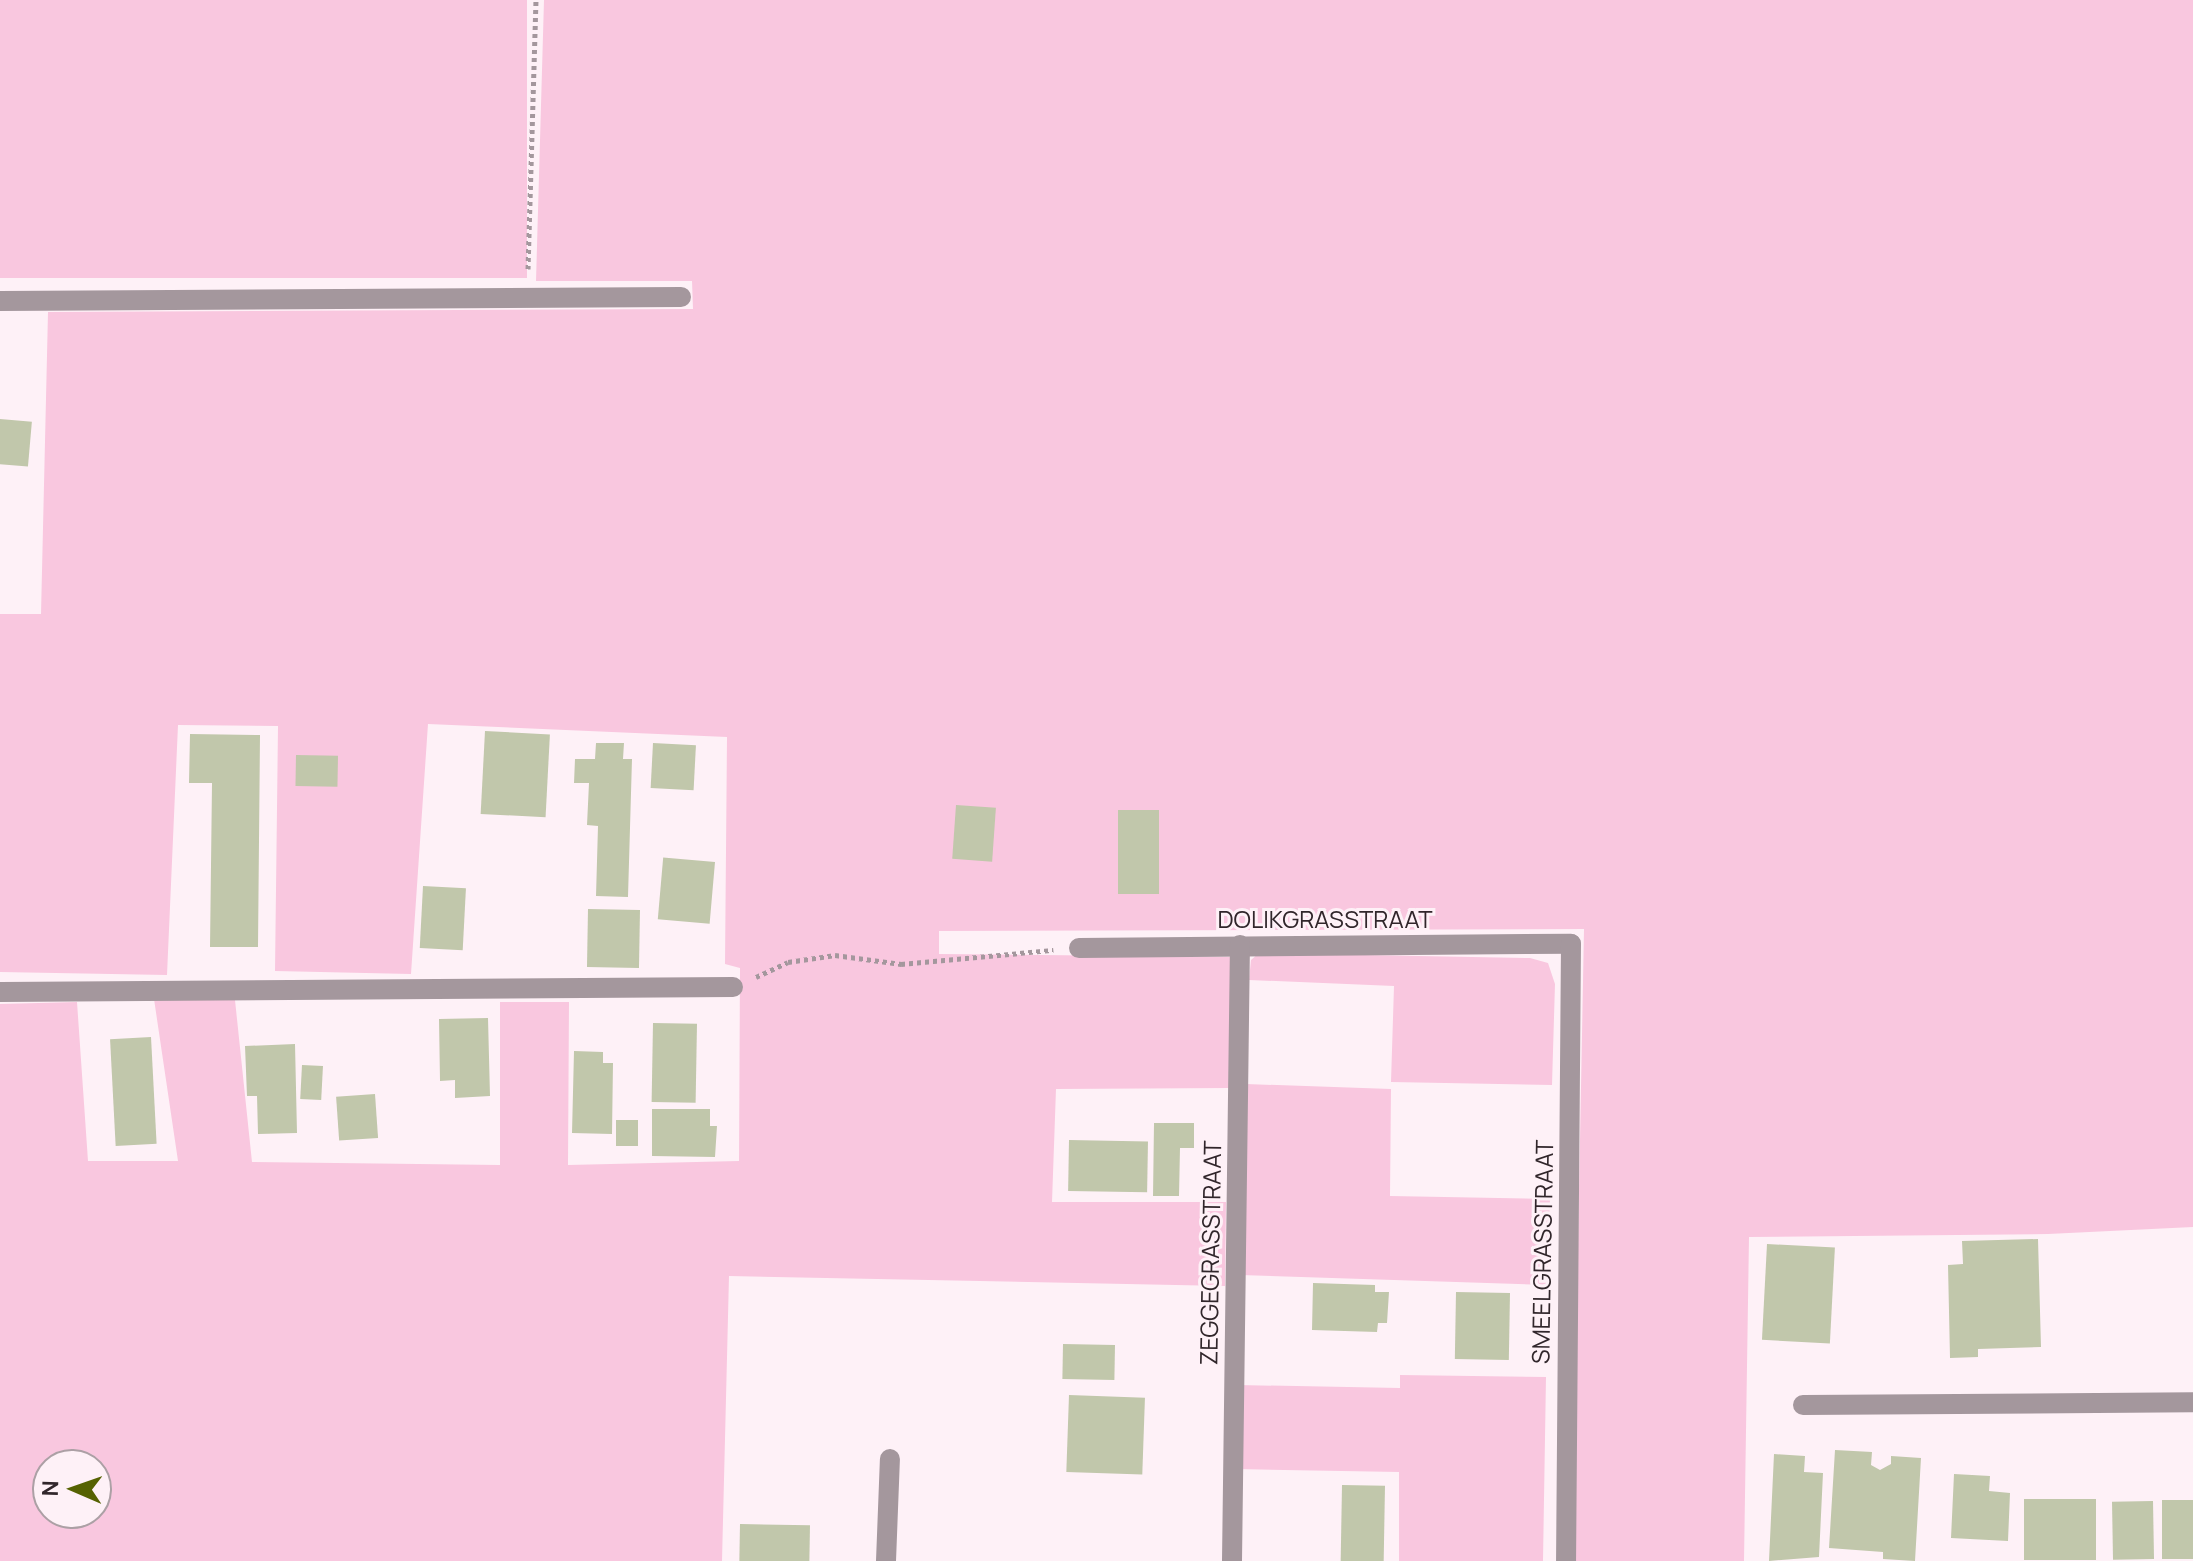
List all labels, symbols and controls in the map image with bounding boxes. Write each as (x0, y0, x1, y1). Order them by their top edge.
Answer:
street label: DOLIKGRASSTRAAT (1217, 905, 1433, 933)
street label: ZEGGEGRASSTRAAT (1194, 1140, 1226, 1366)
street label: SMEELGRASSTRAAT (1526, 1140, 1558, 1364)
north arrow (32, 1449, 112, 1529)
text: N (35, 1480, 65, 1497)

